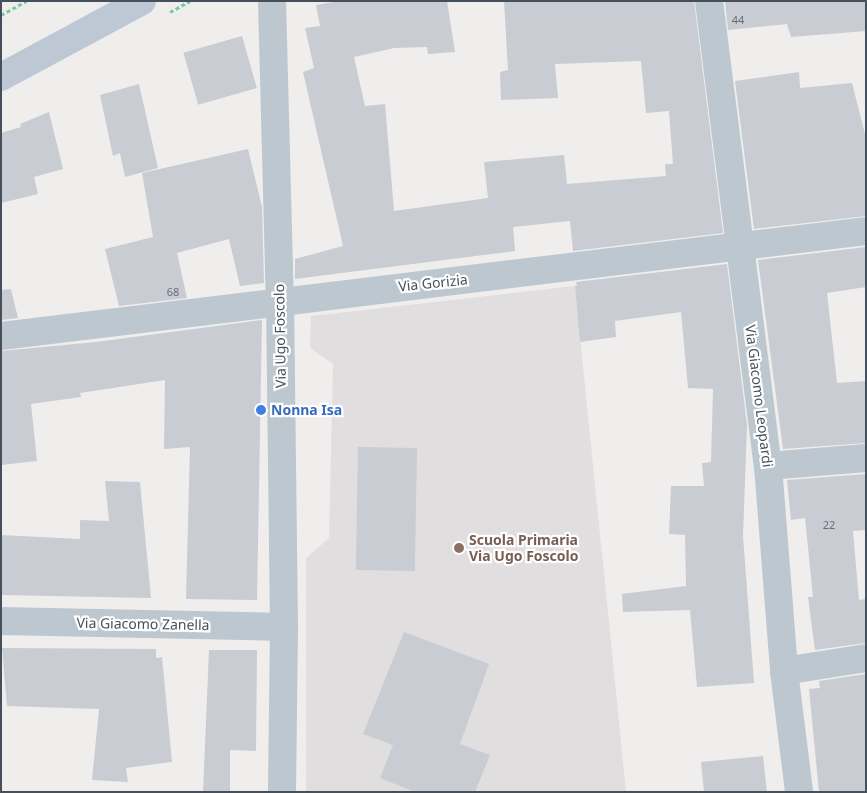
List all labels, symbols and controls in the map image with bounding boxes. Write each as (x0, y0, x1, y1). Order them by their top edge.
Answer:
house number: 44 (732, 13, 744, 27)
street label: Via Gorizia (398, 271, 468, 295)
street label: Via Ugo Foscolo (271, 284, 289, 388)
house number: 68 (167, 285, 179, 299)
street label: Via Giacomo Leopardi (742, 324, 776, 468)
place label: Nonna Isa (271, 402, 342, 418)
marker: Nonna Isa (255, 404, 267, 416)
house number: 22 (823, 518, 835, 532)
place label: Scuola Primaria Via Ugo Foscolo (469, 532, 578, 564)
marker: Scuola Primaria Via Ugo Foscolo (453, 542, 465, 554)
street label: Via Giacomo Zanella (76, 614, 210, 634)

